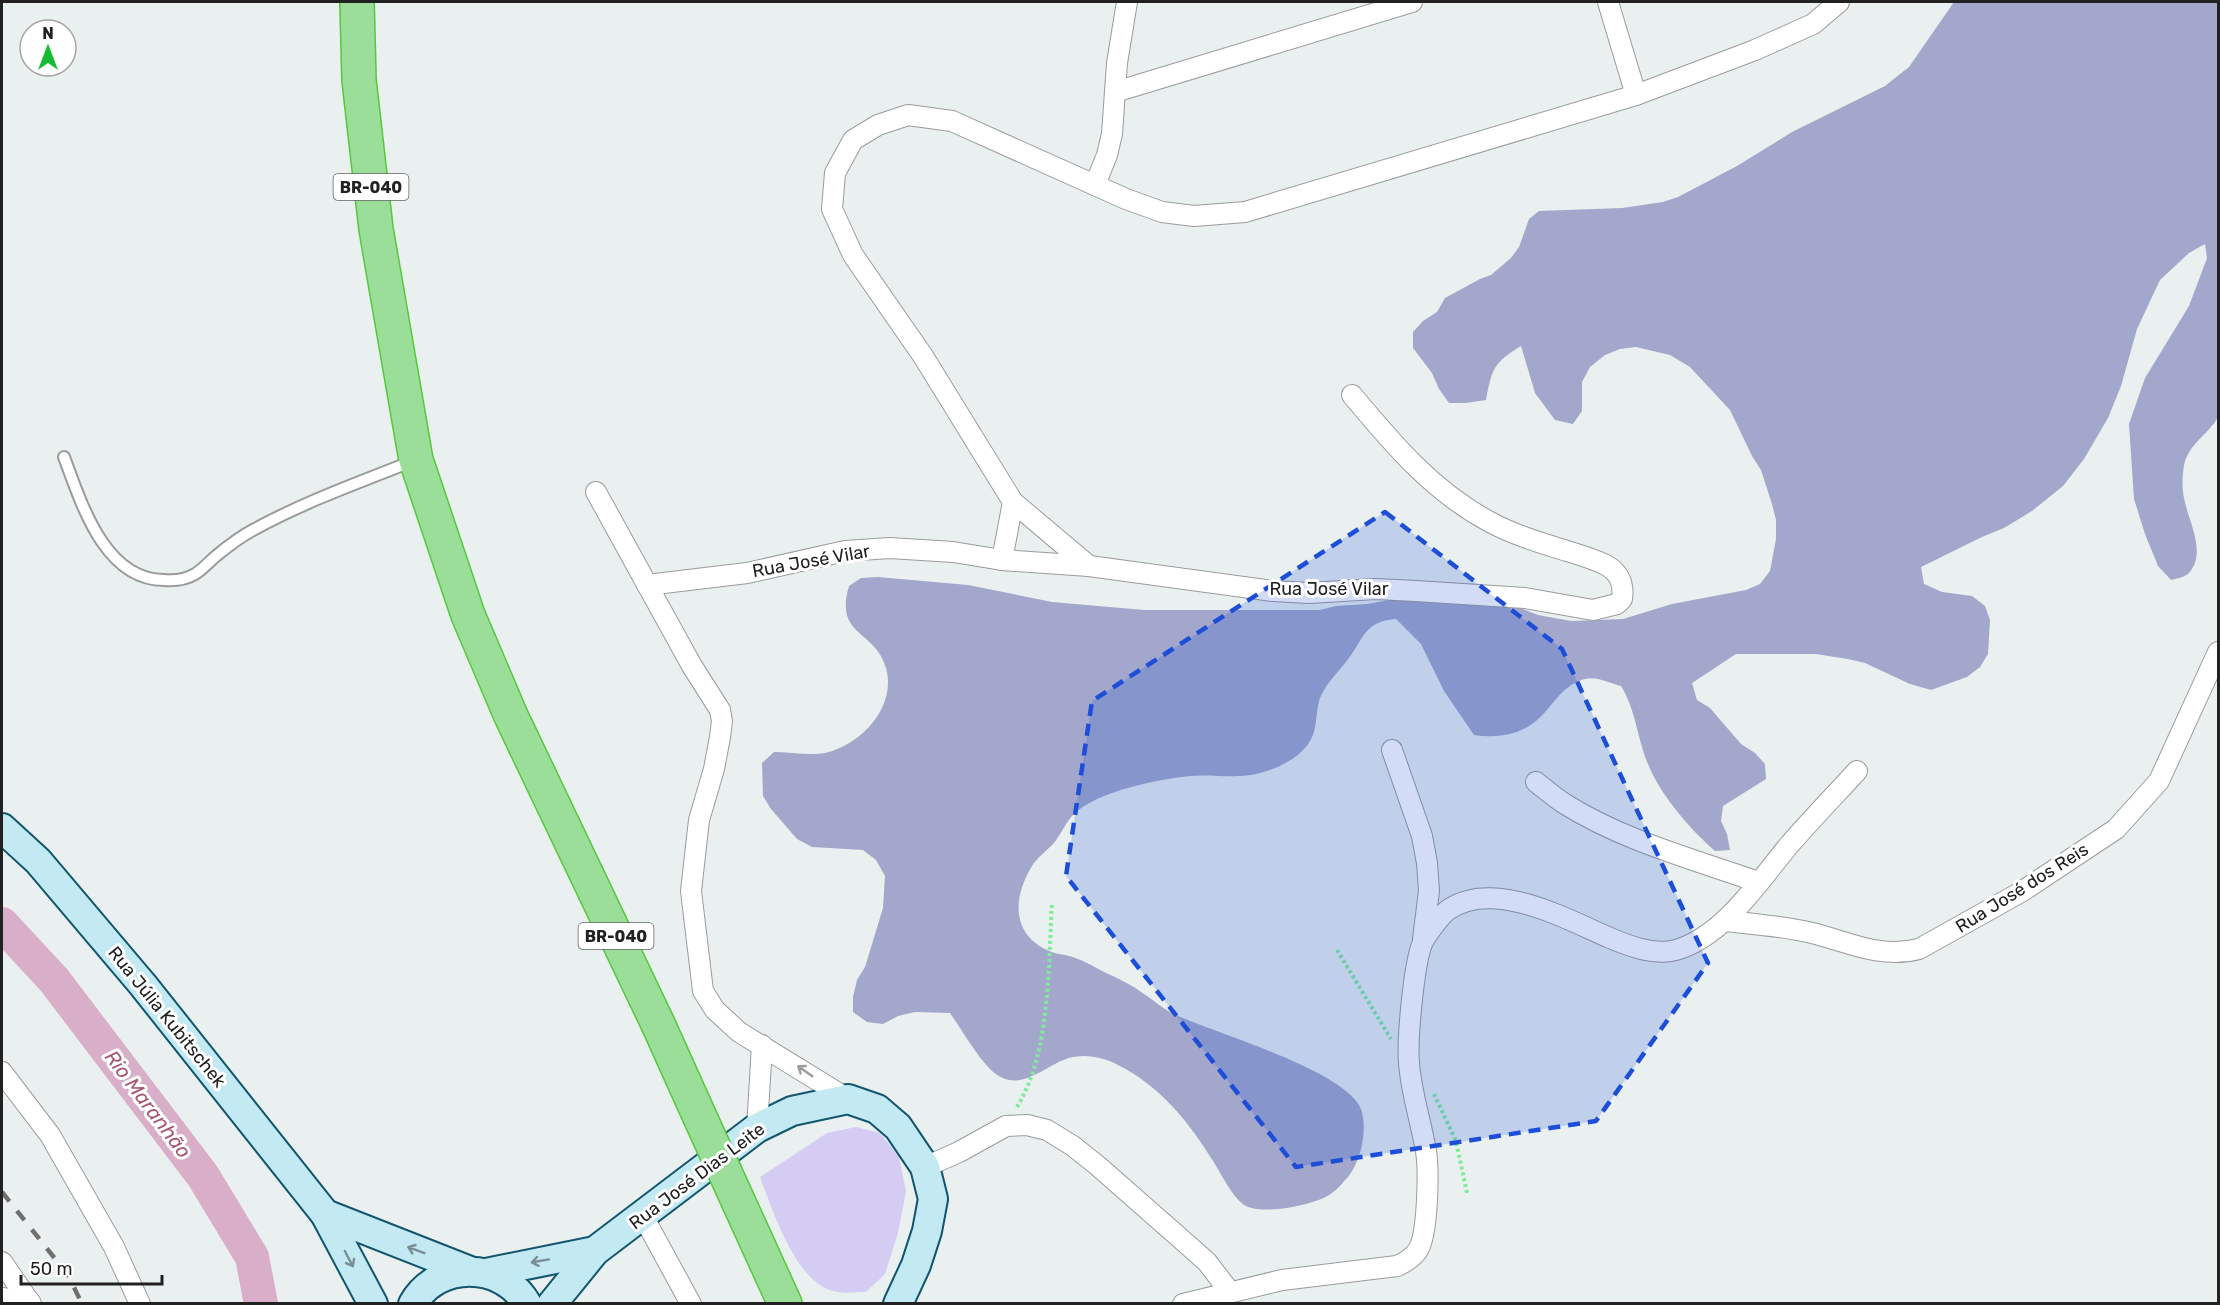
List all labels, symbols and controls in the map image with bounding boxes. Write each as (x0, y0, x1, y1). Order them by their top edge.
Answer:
north arrow (18, 18, 78, 78)
text: N (42, 24, 54, 43)
road number: BR-040 (334, 174, 409, 200)
street label: Rua José Vilar (750, 540, 872, 582)
street label: Rua José Vilar (1269, 578, 1389, 600)
street label: Rua José dos Reis (1952, 838, 2092, 938)
road number: BR-040 (578, 923, 654, 949)
street label: Rua Júlia Kubitschek (103, 942, 231, 1092)
water label: Rio Maranhão (100, 1045, 196, 1163)
one-way arrow (798, 1065, 814, 1077)
street label: Rua José Dias Leite (625, 1118, 769, 1234)
one-way arrow (407, 1243, 426, 1254)
scale bar (21, 1248, 162, 1286)
one-way arrow (343, 1250, 355, 1267)
one-way arrow (531, 1256, 550, 1267)
text: 50 m (30, 1258, 73, 1280)

